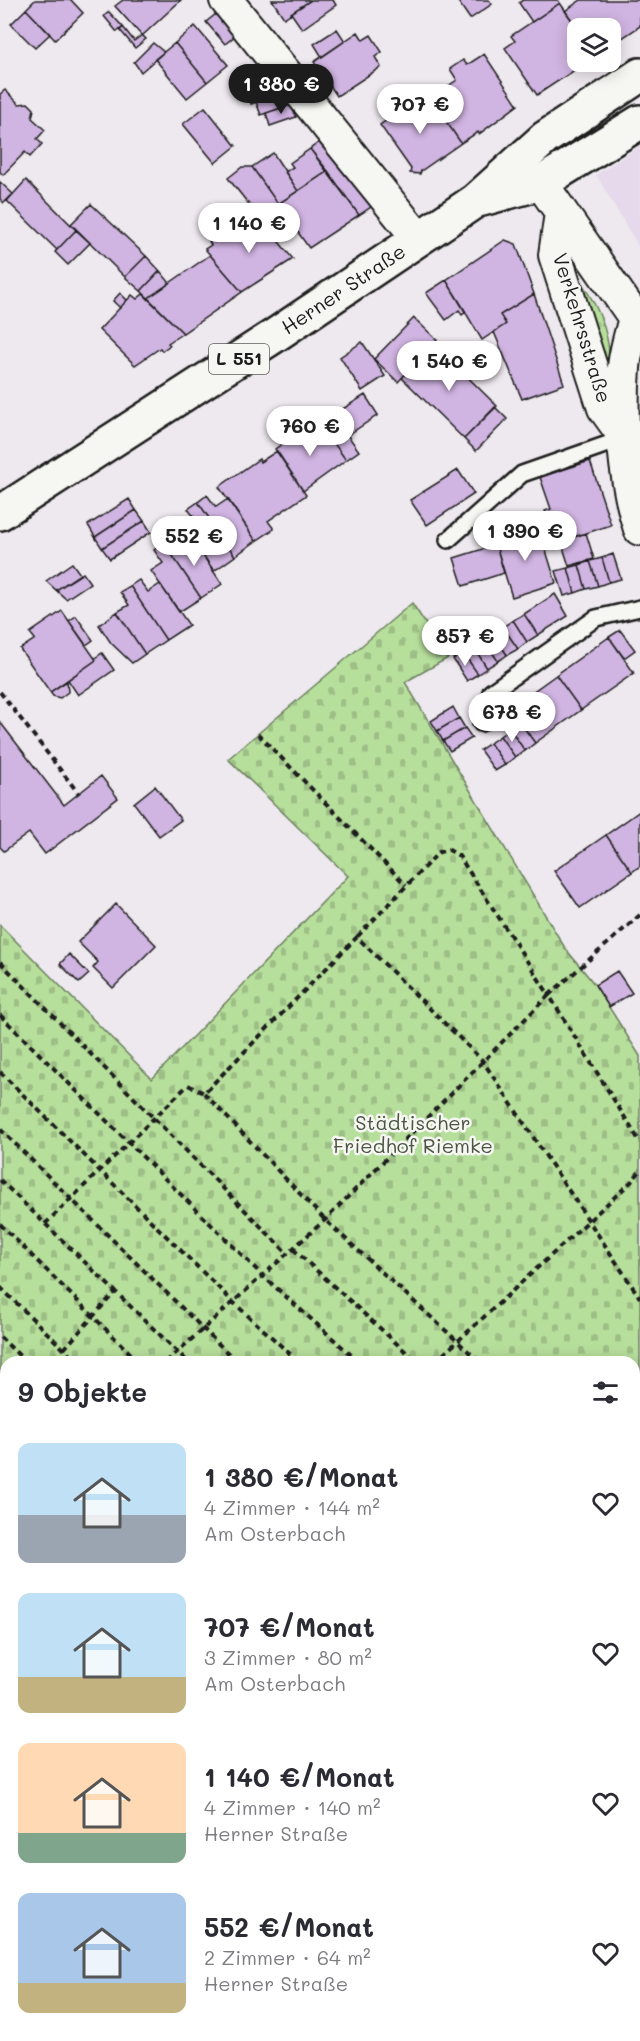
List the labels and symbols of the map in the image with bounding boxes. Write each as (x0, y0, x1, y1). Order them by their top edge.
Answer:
pin: 1 380 € (226, 64, 336, 115)
pin: 707 € (378, 84, 462, 135)
pin: 1 140 € (194, 203, 304, 254)
street label: Herner Straße (276, 237, 410, 339)
street label: Verkehrsstraße (548, 250, 618, 406)
pin: 1 540 € (394, 341, 504, 392)
road number: L 551 (209, 344, 269, 374)
pin: 760 € (268, 406, 352, 457)
pin: 1 390 € (470, 511, 580, 562)
pin: 552 € (152, 516, 236, 567)
pin: 857 € (423, 616, 507, 667)
pin: 678 € (470, 692, 554, 743)
park label: Städtischer Friedhof Riemke (333, 1109, 493, 1158)

